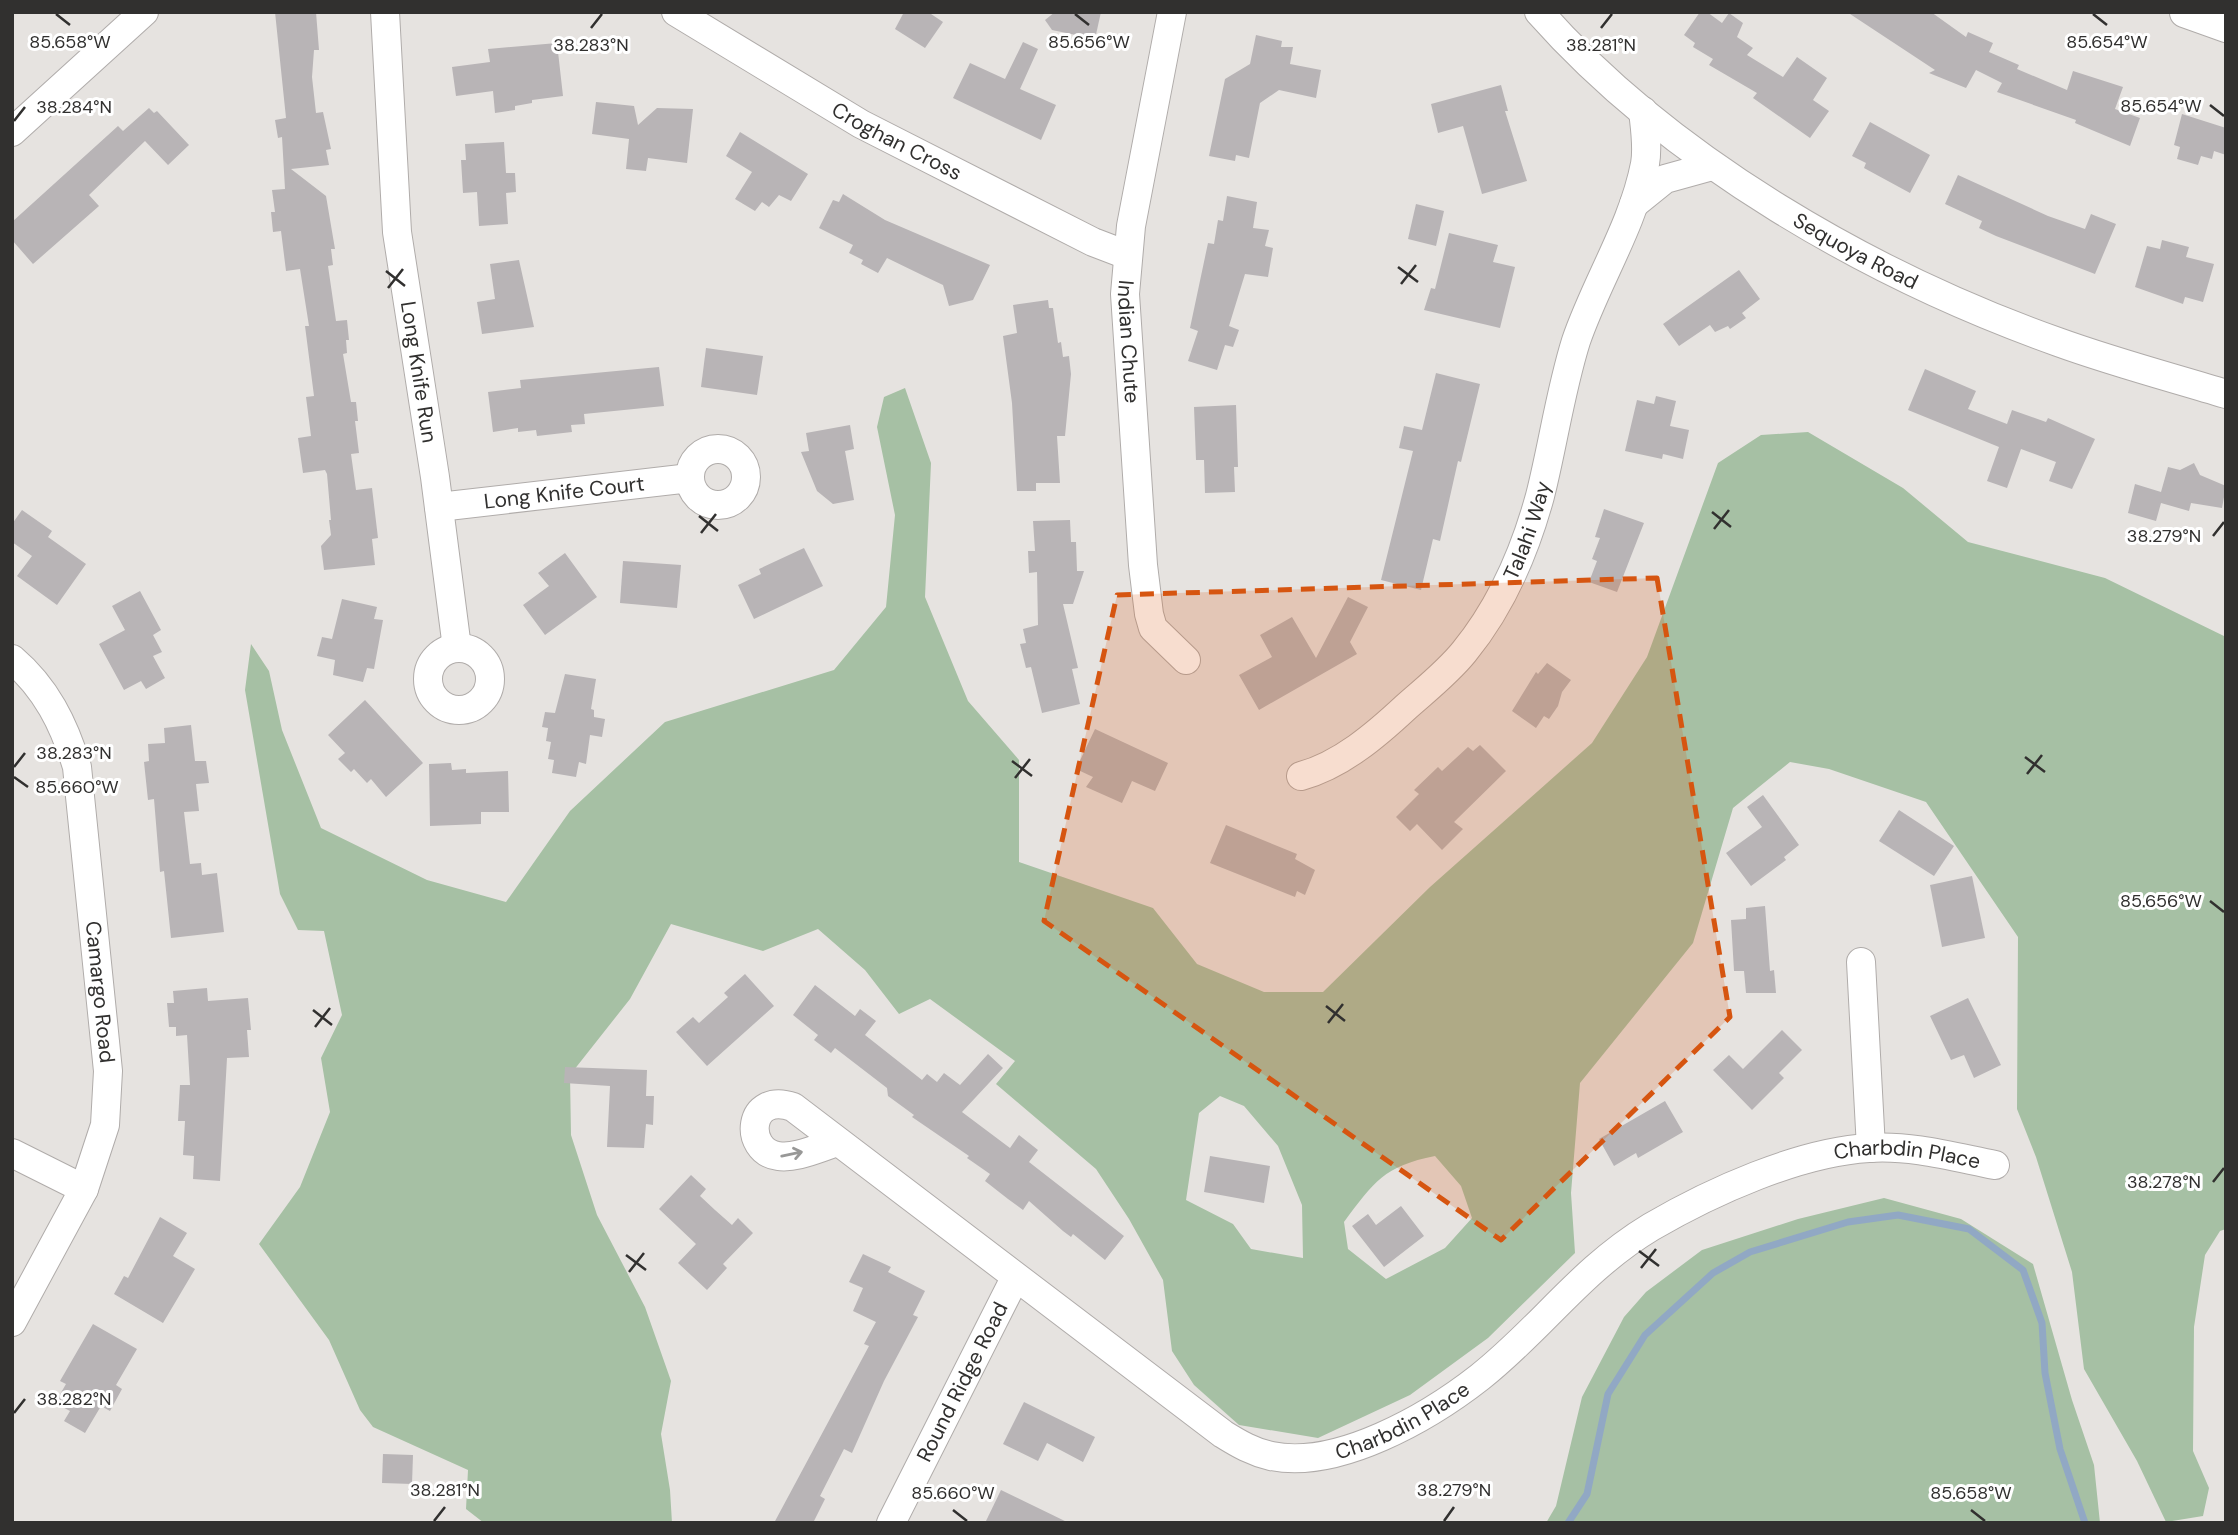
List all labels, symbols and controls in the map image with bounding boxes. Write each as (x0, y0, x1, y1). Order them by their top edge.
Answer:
text: 85.658°W (29, 30, 111, 54)
text: 85.656°W (1048, 30, 1130, 54)
text: 85.654°W (2066, 30, 2148, 54)
text: 38.283°N (553, 33, 629, 57)
text: 38.281°N (1566, 33, 1636, 57)
text: 85.654°W (2120, 94, 2202, 118)
text: 38.284°N (36, 95, 112, 119)
street label: Croghan Cross (826, 95, 967, 187)
street label: Sequoya Road (1788, 206, 1923, 296)
street label: Indian Chute (1111, 279, 1146, 404)
street label: Long Knife Run (394, 299, 443, 445)
street label: Long Knife Court (482, 469, 646, 516)
street label: Talahi Way (1497, 478, 1557, 584)
text: 38.279°N (2127, 524, 2201, 548)
text: 38.283°N (36, 741, 112, 765)
text: 85.660°W (35, 775, 119, 799)
text: 85.656°W (2120, 889, 2202, 913)
street label: Camargo Road (79, 920, 121, 1064)
street label: Charbdin Place (1832, 1133, 1983, 1176)
one-way arrow (781, 1146, 803, 1159)
text: 38.278°N (2127, 1170, 2201, 1194)
street label: Round Ridge Road (910, 1297, 1015, 1467)
street label: Charbdin Place (1332, 1375, 1475, 1466)
text: 38.282°N (37, 1387, 111, 1411)
text: 38.281°N (410, 1478, 480, 1502)
text: 38.279°N (1417, 1478, 1491, 1502)
text: 85.660°W (911, 1481, 995, 1505)
text: 85.658°W (1930, 1481, 2012, 1505)

